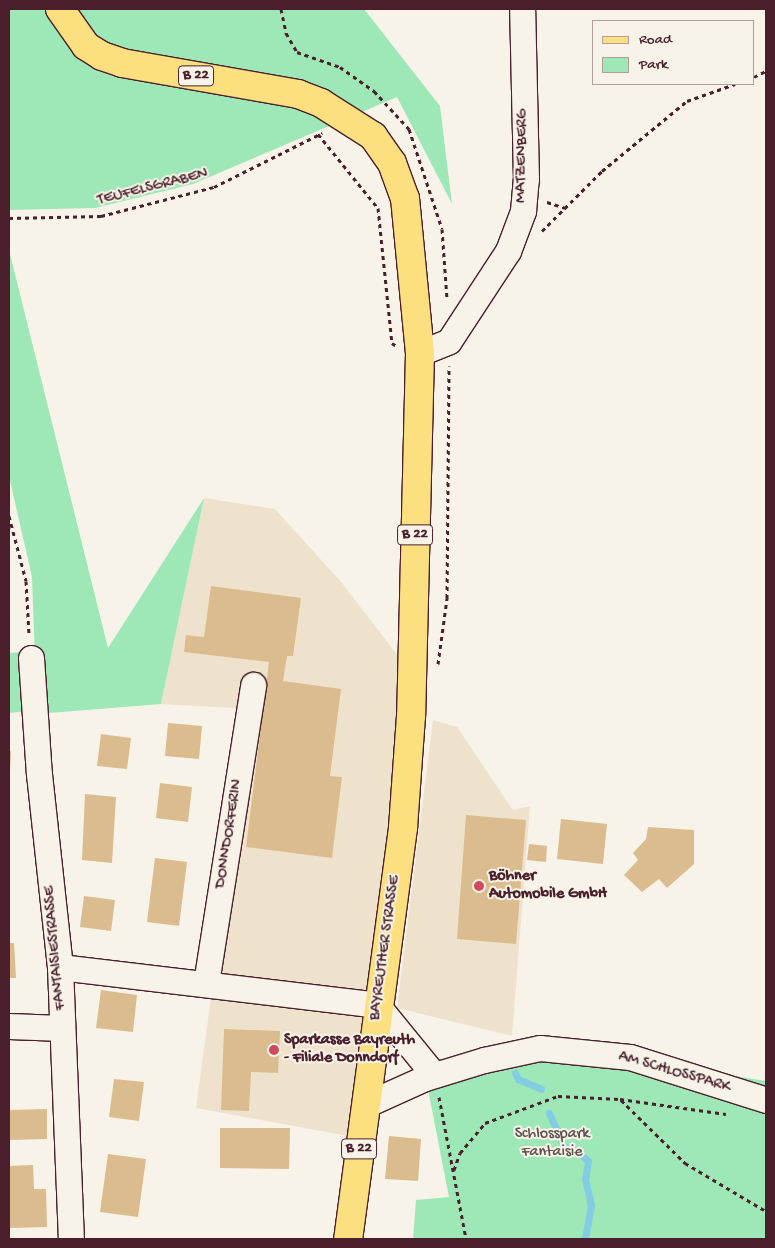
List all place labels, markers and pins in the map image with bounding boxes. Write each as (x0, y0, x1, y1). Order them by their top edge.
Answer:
place label: Böhner Automobile GmbH (489, 867, 607, 905)
marker: Böhner Automobile GmbH (473, 880, 485, 892)
place label: Sparkasse Bayreuth - Filiale Donndorf (284, 1031, 415, 1069)
marker: Sparkasse Bayreuth - Filiale Donndorf (268, 1044, 280, 1056)

